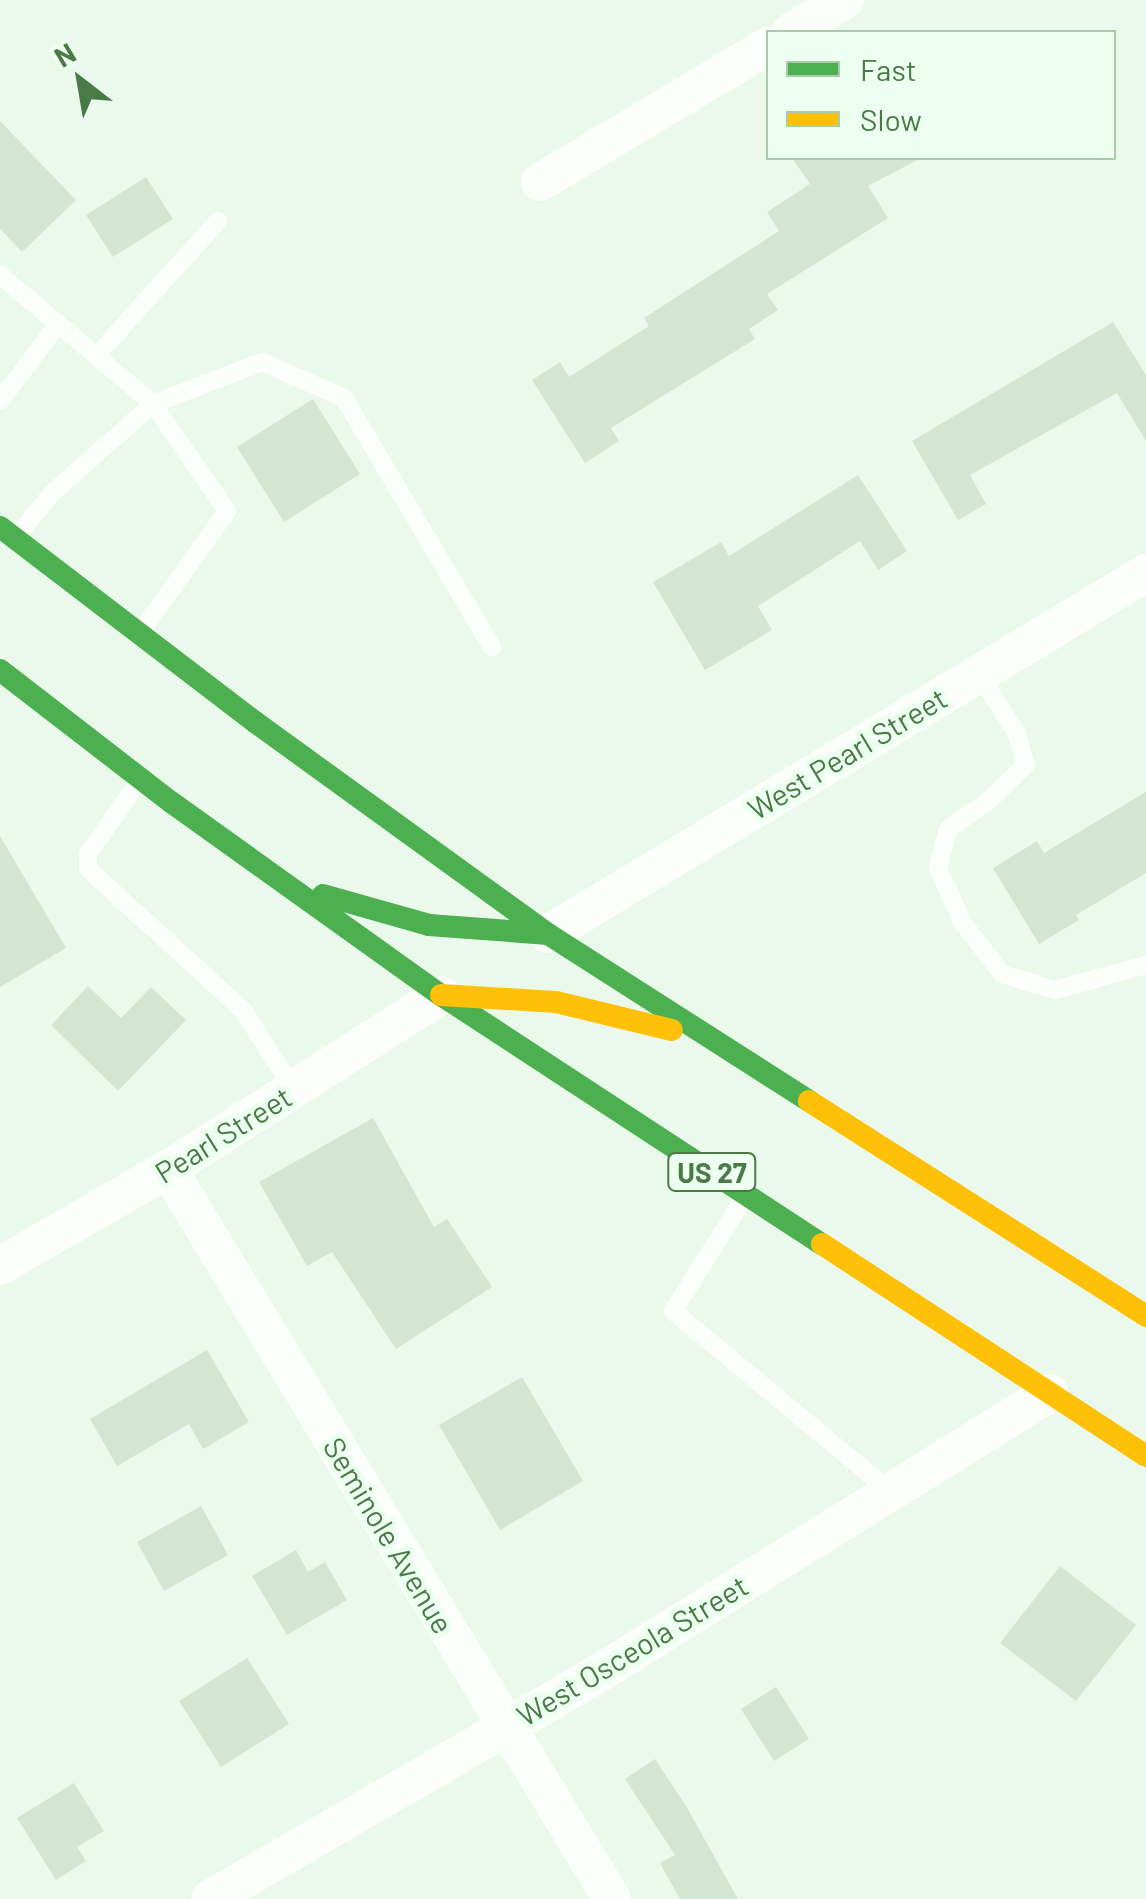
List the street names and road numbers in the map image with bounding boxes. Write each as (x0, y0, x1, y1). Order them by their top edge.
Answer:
street label: West Pearl Street (741, 679, 953, 827)
street label: Pearl Street (148, 1078, 298, 1190)
road number: US 27 (667, 1149, 757, 1195)
street label: Seminole Avenue (316, 1430, 462, 1640)
street label: West Osceola Street (510, 1567, 754, 1733)

